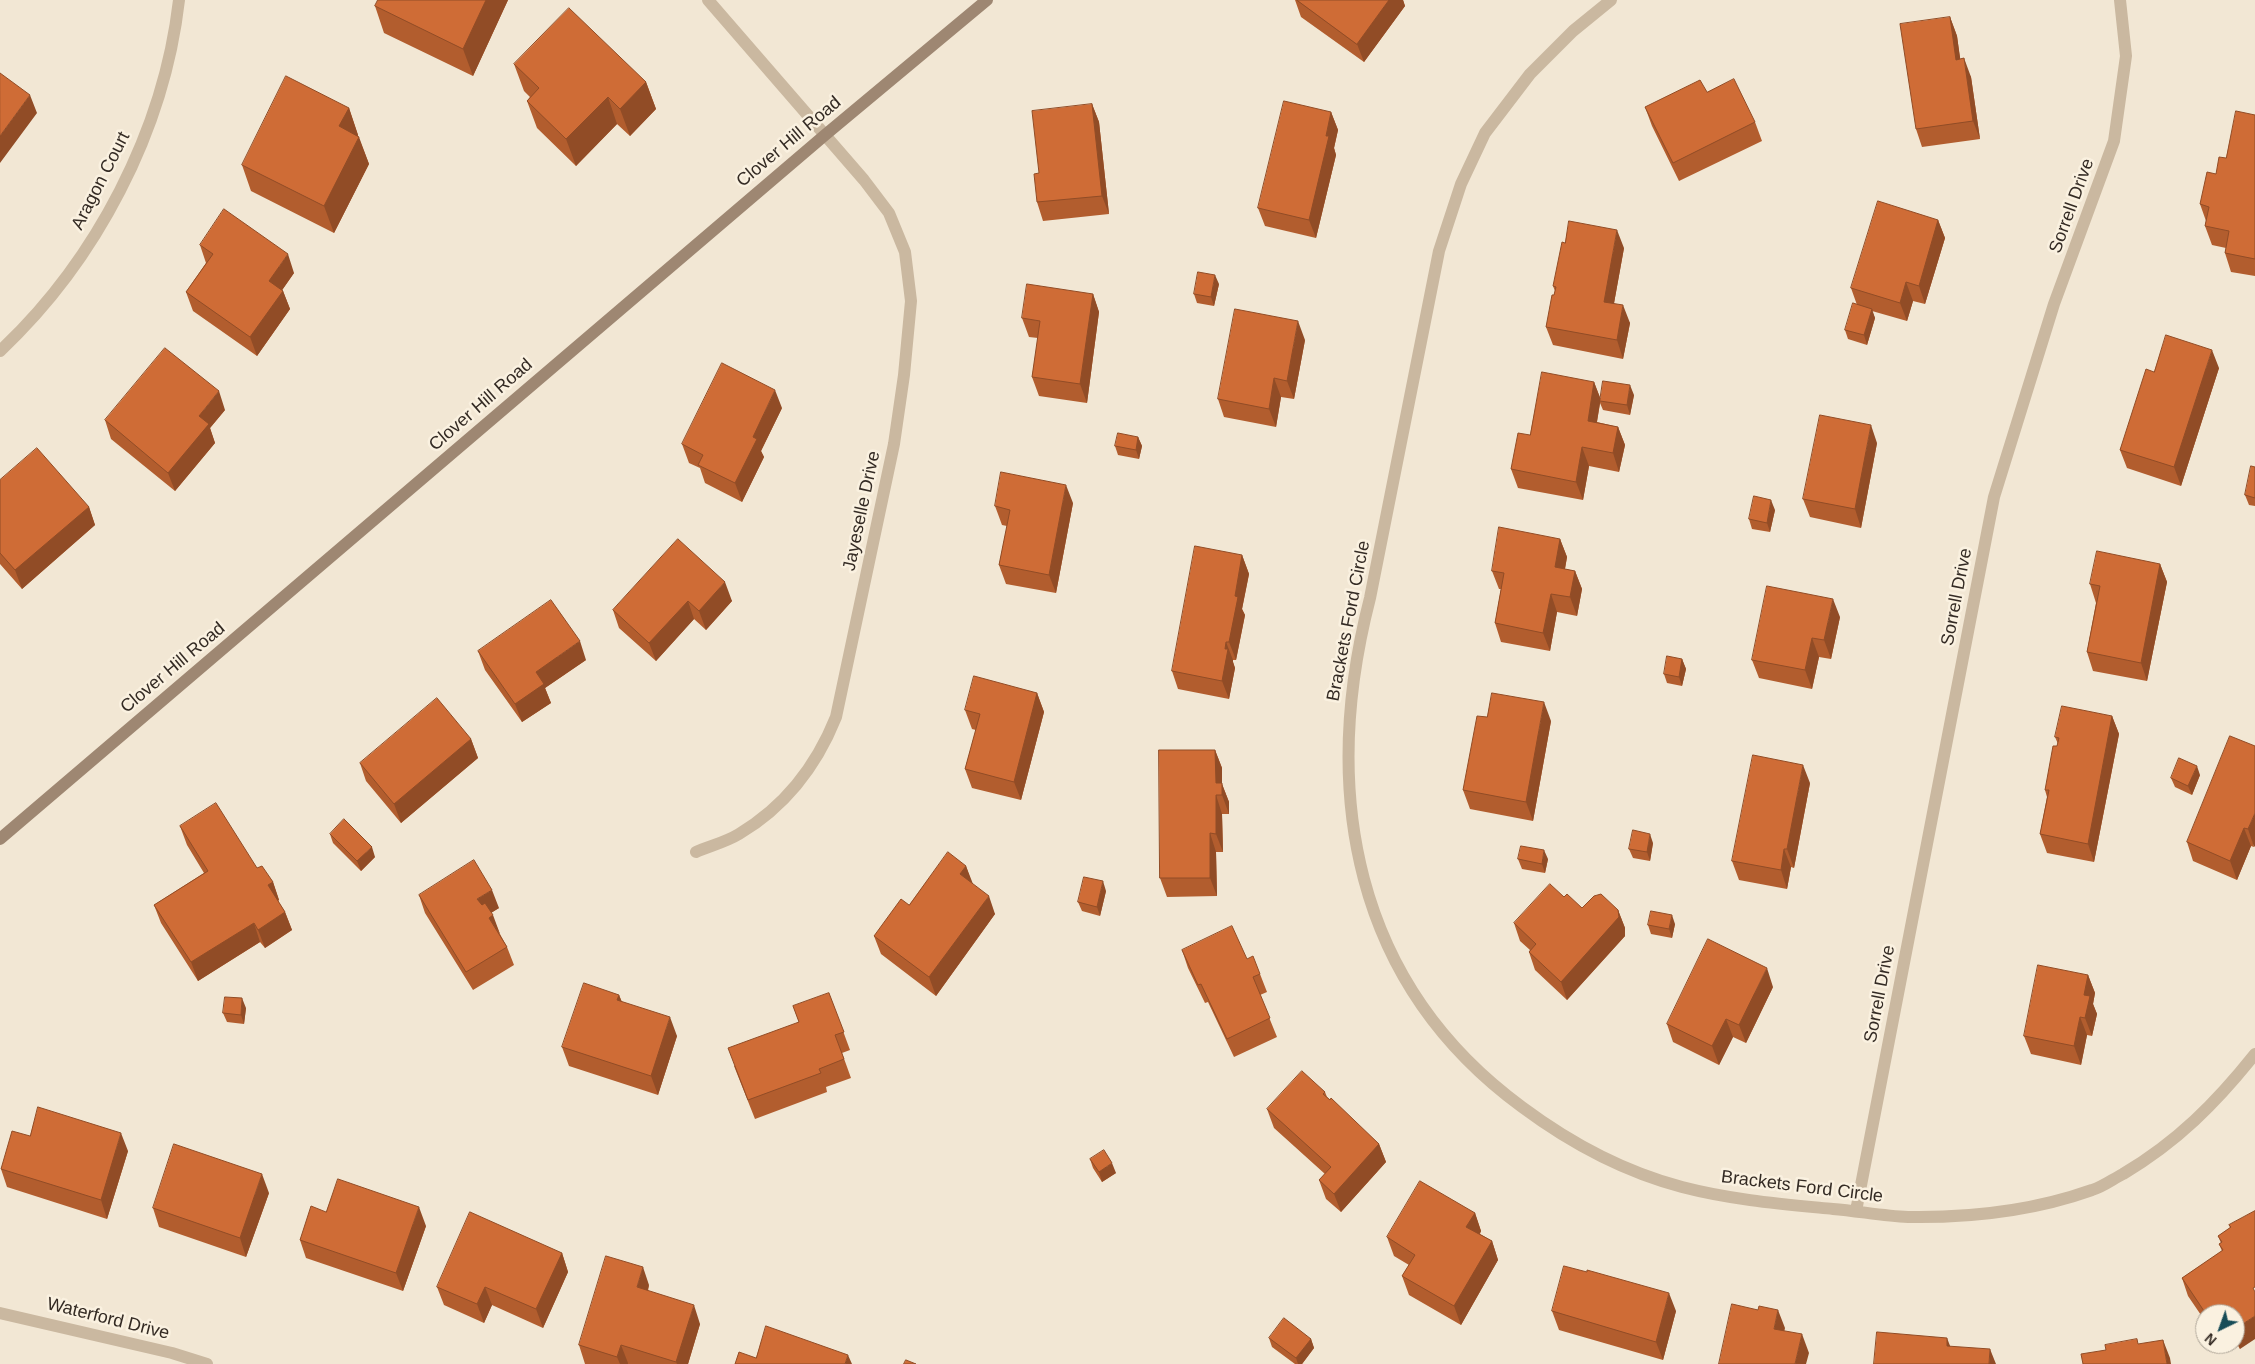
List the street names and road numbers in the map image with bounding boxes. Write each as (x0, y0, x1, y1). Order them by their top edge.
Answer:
street label: Clover Hill Road (732, 92, 846, 192)
street label: Aragon Court (67, 128, 135, 234)
street label: Sorrell Drive (2045, 156, 2099, 256)
street label: Clover Hill Road (425, 354, 537, 456)
street label: Jayeselle Drive (839, 449, 885, 573)
street label: Brackets Ford Circle (1323, 539, 1375, 703)
street label: Sorrell Drive (1937, 546, 1977, 648)
street label: Clover Hill Road (116, 618, 230, 718)
street label: Sorrell Drive (1860, 943, 1900, 1045)
street label: Brackets Ford Circle (1720, 1166, 1884, 1208)
street label: Waterford Drive (45, 1293, 171, 1345)

